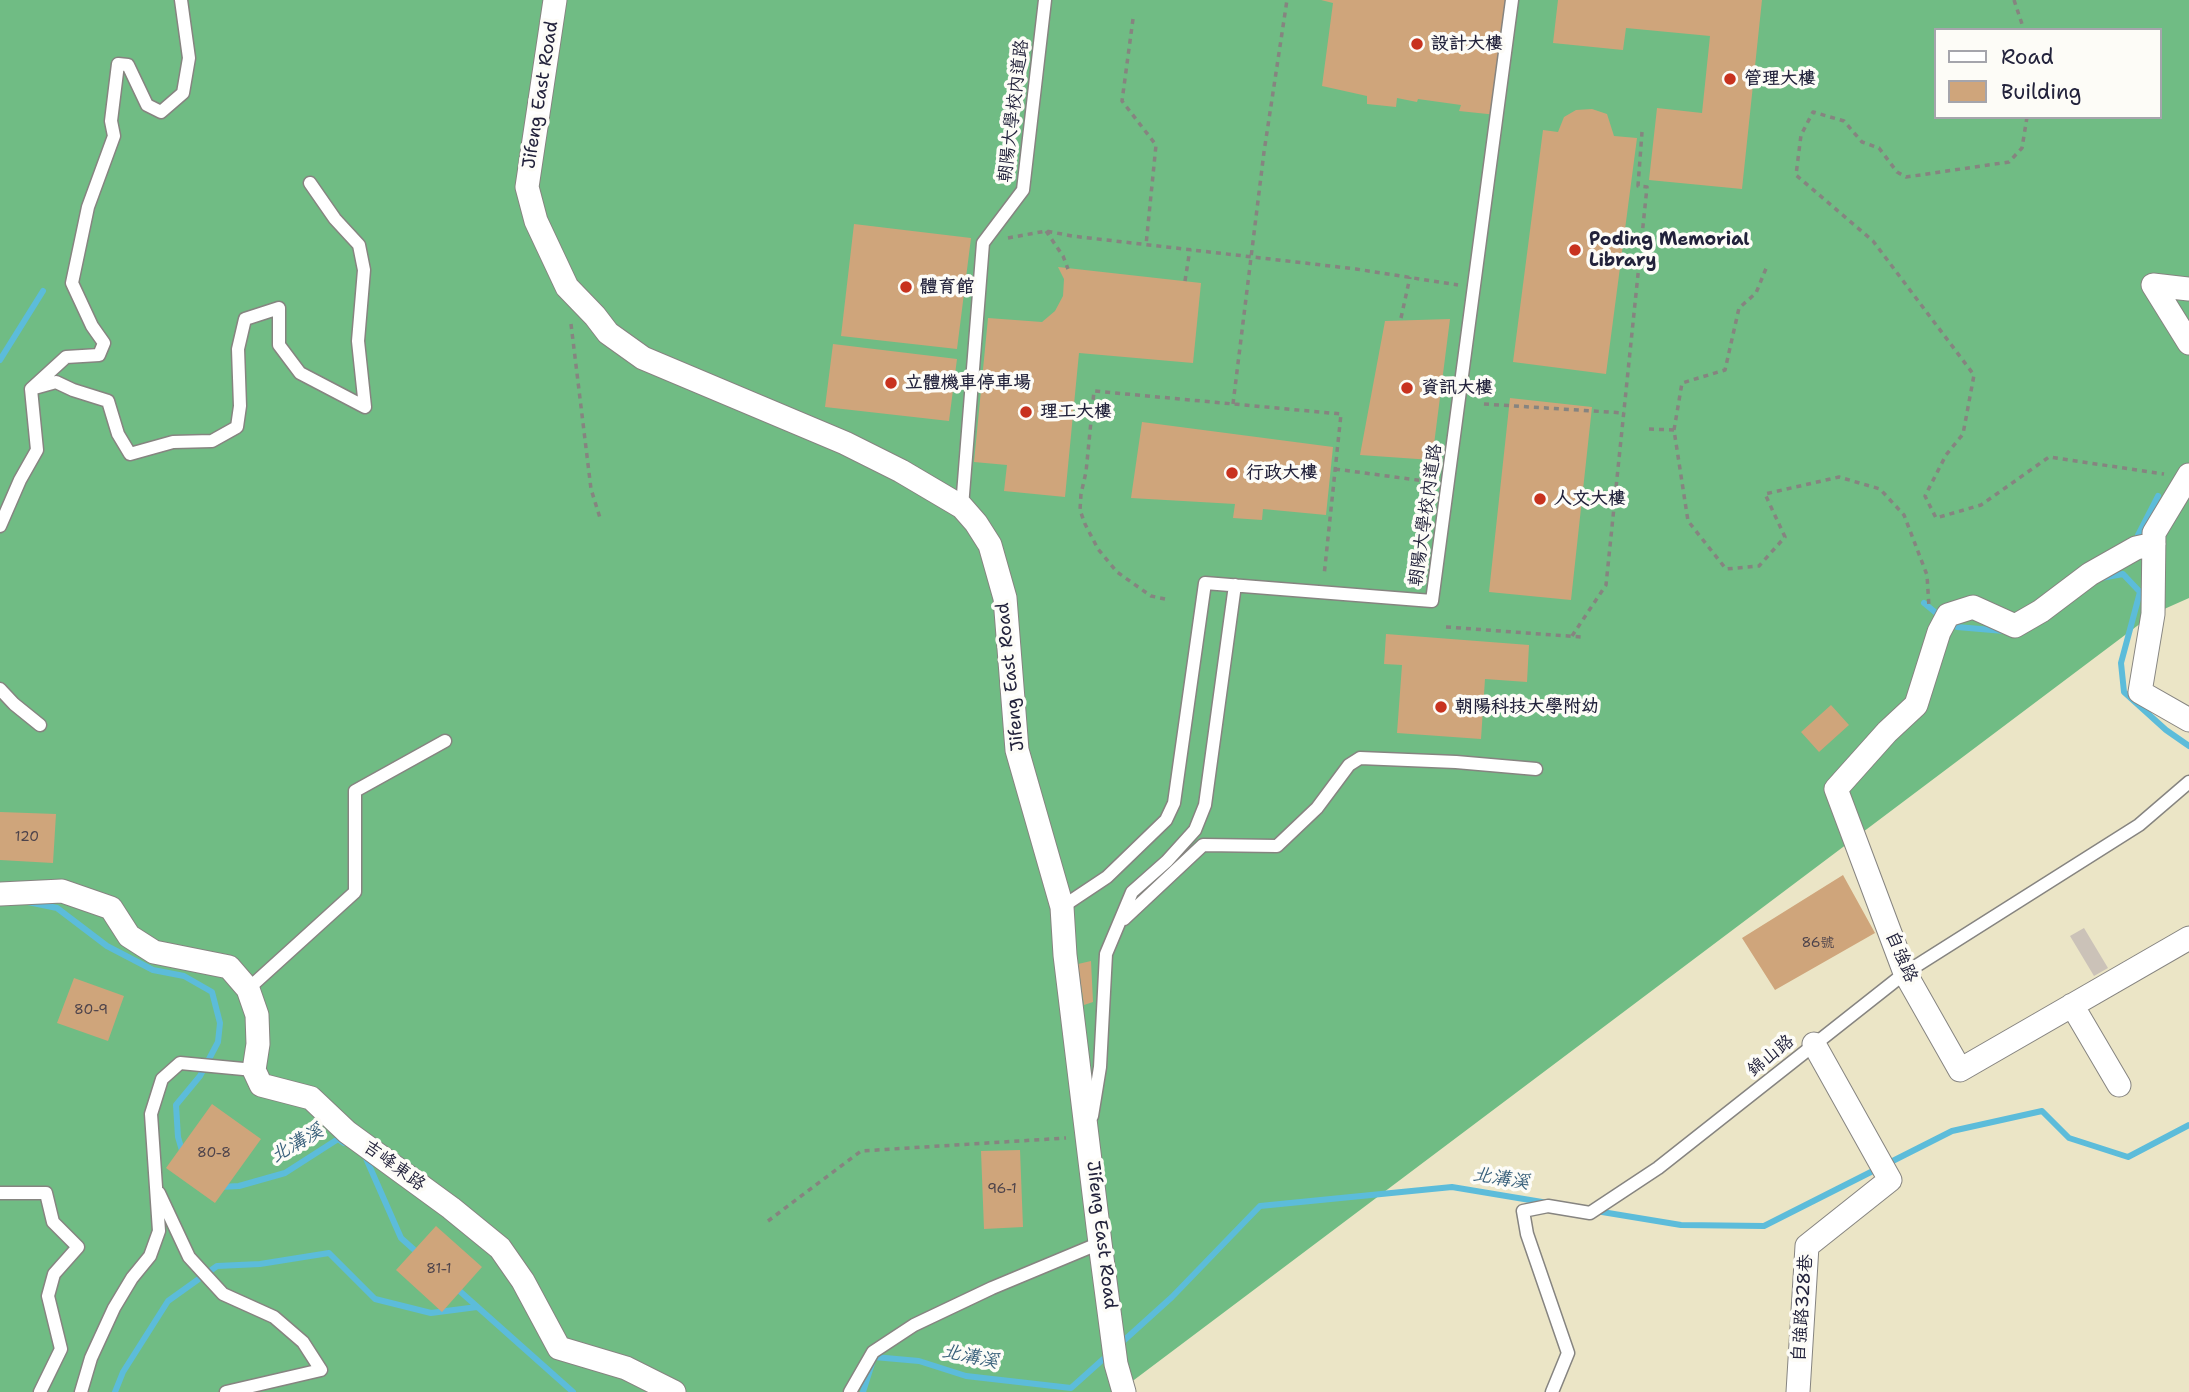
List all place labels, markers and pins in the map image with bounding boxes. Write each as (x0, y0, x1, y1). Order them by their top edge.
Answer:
place label: 設計大樓 (1431, 33, 1503, 55)
marker: 設計大樓 (1409, 36, 1425, 52)
place label: 管理大樓 (1744, 68, 1816, 90)
marker: 管理大樓 (1722, 71, 1738, 87)
place label: Poding Memorial Library (1589, 229, 1750, 272)
marker: Poding Memorial Library (1567, 242, 1583, 258)
place label: 體育館 (920, 276, 974, 298)
marker: 體育館 (898, 279, 914, 295)
place label: 立體機車停車場 (905, 372, 1031, 394)
marker: 立體機車停車場 (883, 375, 899, 391)
place label: 資訊大樓 (1421, 377, 1493, 399)
marker: 資訊大樓 (1399, 380, 1415, 396)
place label: 理工大樓 (1040, 401, 1112, 423)
marker: 理工大樓 (1018, 404, 1034, 420)
place label: 行政大樓 (1246, 462, 1318, 484)
marker: 行政大樓 (1224, 465, 1240, 481)
place label: 人文大樓 (1554, 488, 1626, 510)
marker: 人文大樓 (1532, 491, 1548, 507)
place label: 朝陽科技大學附幼 (1455, 696, 1599, 718)
marker: 朝陽科技大學附幼 (1433, 699, 1449, 715)

